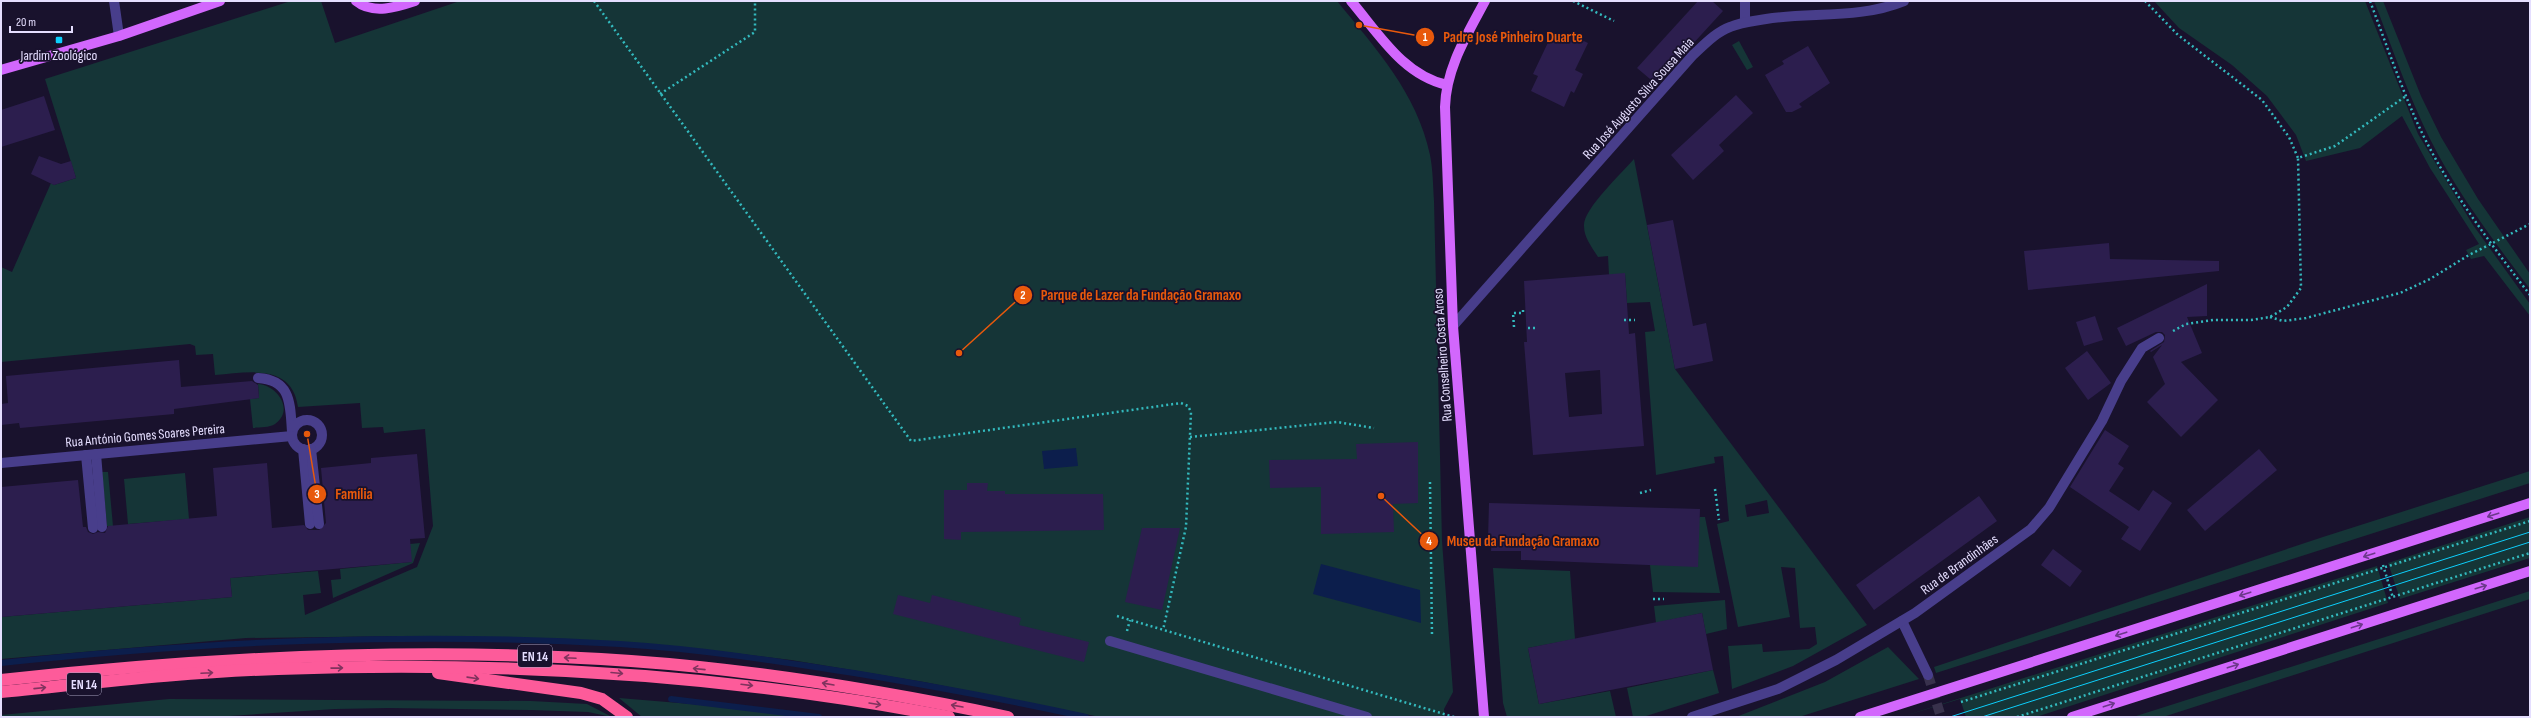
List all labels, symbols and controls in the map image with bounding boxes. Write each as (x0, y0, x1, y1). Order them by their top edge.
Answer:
scale bar (10, 8, 72, 34)
text: 20 m (16, 15, 36, 30)
callout: Padre José Pinheiro Duarte (1415, 23, 1591, 50)
text: Padre José Pinheiro Duarte (1443, 28, 1583, 47)
text: 1 (1423, 30, 1428, 45)
street label: Rua José Augusto Silva Sousa Maia (1579, 34, 1698, 163)
marker: Jardim Zoológico (54, 35, 64, 45)
place label: Jardim Zoológico (20, 47, 98, 64)
callout: Parque de Lazer da Fundação Gramaxo (1013, 281, 1250, 308)
text: Parque de Lazer da Fundação Gramaxo (1041, 286, 1241, 305)
street label: Rua Conselheiro Costa Aroso (1429, 287, 1456, 422)
text: 2 (1020, 288, 1026, 303)
street label: Rua António Gomes Soares Pereira (65, 420, 226, 451)
callout: Família (307, 480, 381, 507)
text: Família (335, 485, 373, 504)
text: 3 (314, 487, 320, 502)
one-way arrow (2487, 512, 2500, 519)
callout: Museu da Fundação Gramaxo (1419, 528, 1607, 555)
street label: Rua de Brandinhães (1917, 531, 2001, 598)
text: Museu da Fundação Gramaxo (1447, 532, 1599, 551)
text: 4 (1426, 534, 1432, 549)
one-way arrow (2363, 552, 2376, 559)
one-way arrow (2474, 583, 2487, 590)
one-way arrow (2240, 591, 2252, 599)
one-way arrow (2350, 622, 2363, 629)
one-way arrow (2115, 631, 2128, 638)
road number: EN 14 (518, 645, 552, 667)
one-way arrow (564, 654, 577, 662)
one-way arrow (2227, 661, 2239, 669)
one-way arrow (330, 664, 343, 672)
one-way arrow (693, 665, 706, 672)
one-way arrow (200, 670, 213, 677)
one-way arrow (610, 670, 623, 677)
road number: EN 14 (67, 673, 101, 695)
one-way arrow (466, 674, 479, 682)
one-way arrow (822, 680, 835, 688)
one-way arrow (740, 681, 753, 689)
one-way arrow (33, 684, 46, 692)
one-way arrow (869, 700, 882, 708)
one-way arrow (2103, 701, 2116, 708)
one-way arrow (950, 702, 963, 710)

